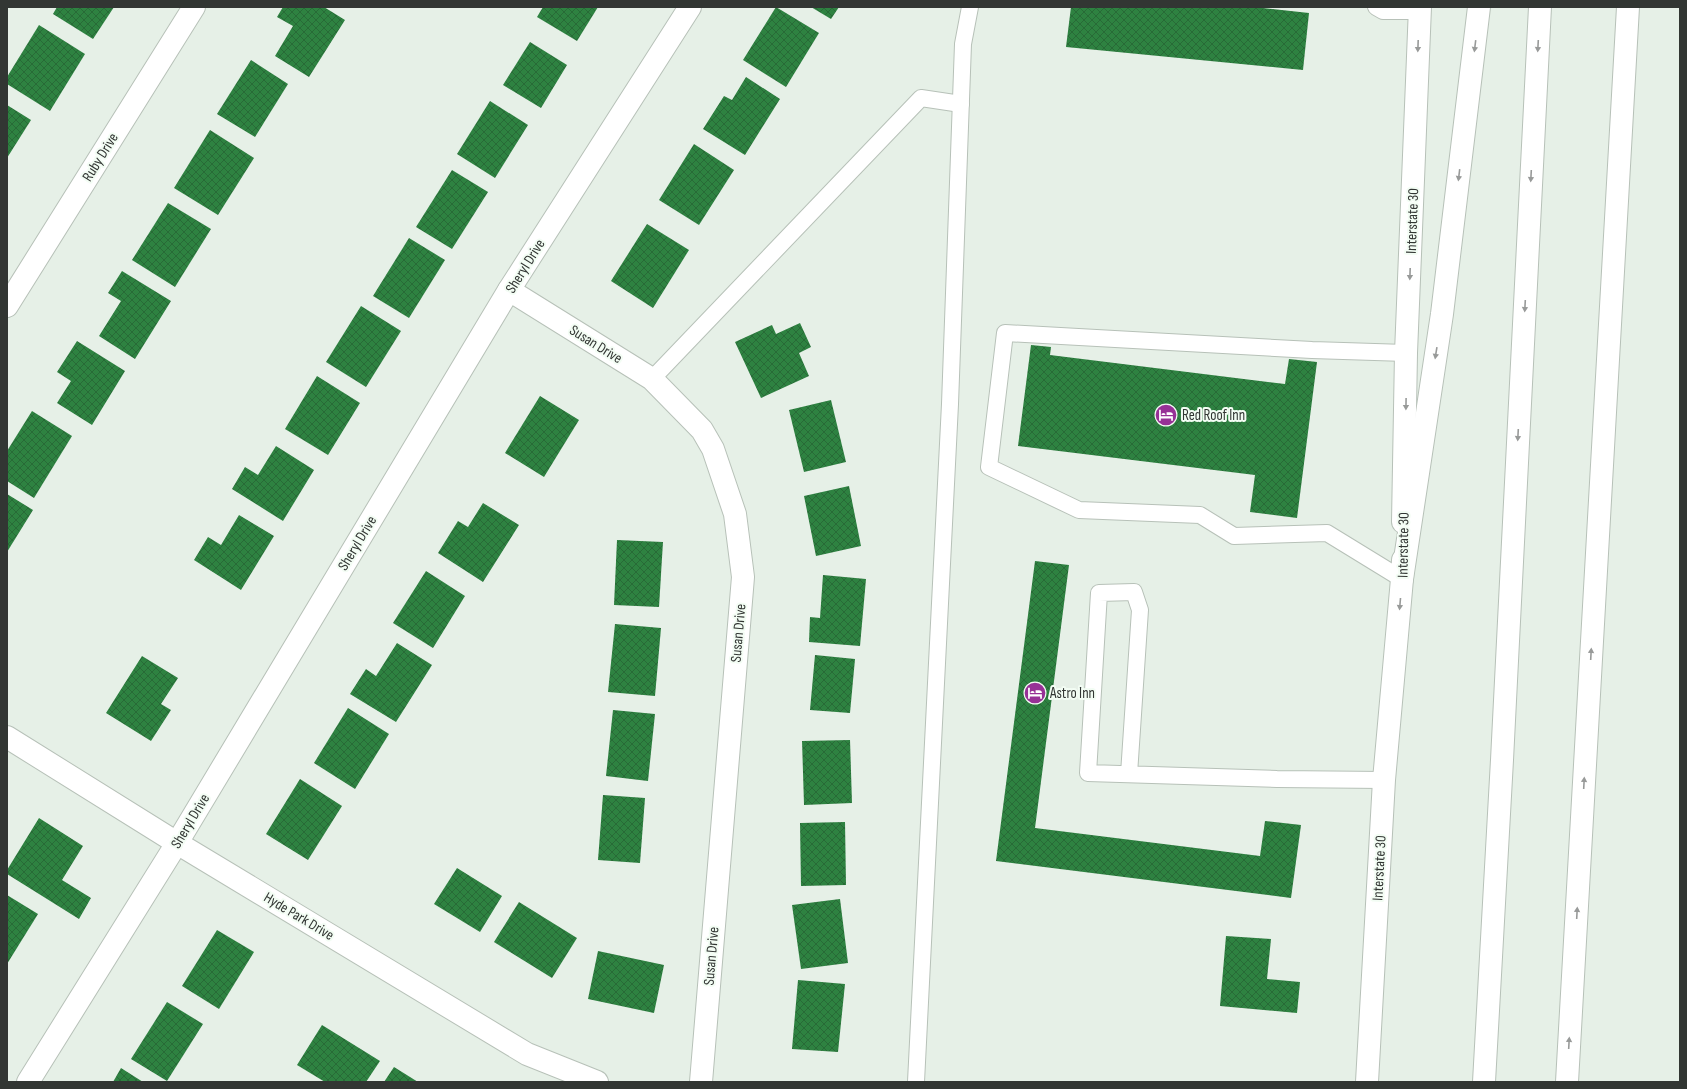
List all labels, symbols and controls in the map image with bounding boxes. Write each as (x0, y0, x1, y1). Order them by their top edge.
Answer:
one-way arrow (1415, 40, 1421, 53)
one-way arrow (1472, 40, 1478, 52)
one-way arrow (1535, 40, 1541, 53)
street label: Ruby Drive (78, 129, 123, 185)
one-way arrow (1456, 169, 1462, 181)
one-way arrow (1528, 170, 1535, 182)
street label: Interstate 30 (1402, 188, 1423, 254)
street label: Sheryl Drive (501, 236, 549, 297)
one-way arrow (1406, 268, 1413, 280)
one-way arrow (1522, 300, 1528, 313)
street label: Susan Drive (566, 321, 626, 368)
one-way arrow (1433, 347, 1439, 359)
one-way arrow (1402, 398, 1409, 410)
hotel icon: Red Roof Inn (1153, 402, 1179, 428)
place label: Red Roof Inn (1182, 406, 1245, 425)
one-way arrow (1515, 429, 1522, 441)
street label: Sheryl Drive (334, 512, 381, 574)
street label: Interstate 30 (1393, 512, 1414, 578)
one-way arrow (1397, 598, 1403, 610)
street label: Susan Drive (726, 603, 751, 663)
one-way arrow (1588, 648, 1595, 660)
hotel icon: Astro Inn (1022, 680, 1048, 706)
place label: Astro Inn (1049, 684, 1095, 703)
one-way arrow (1581, 776, 1587, 789)
street label: Sheryl Drive (167, 790, 214, 852)
street label: Interstate 30 (1368, 835, 1391, 901)
street label: Hyde Park Drive (260, 888, 337, 945)
one-way arrow (1573, 907, 1580, 919)
street label: Susan Drive (699, 926, 724, 986)
one-way arrow (1566, 1037, 1573, 1049)

